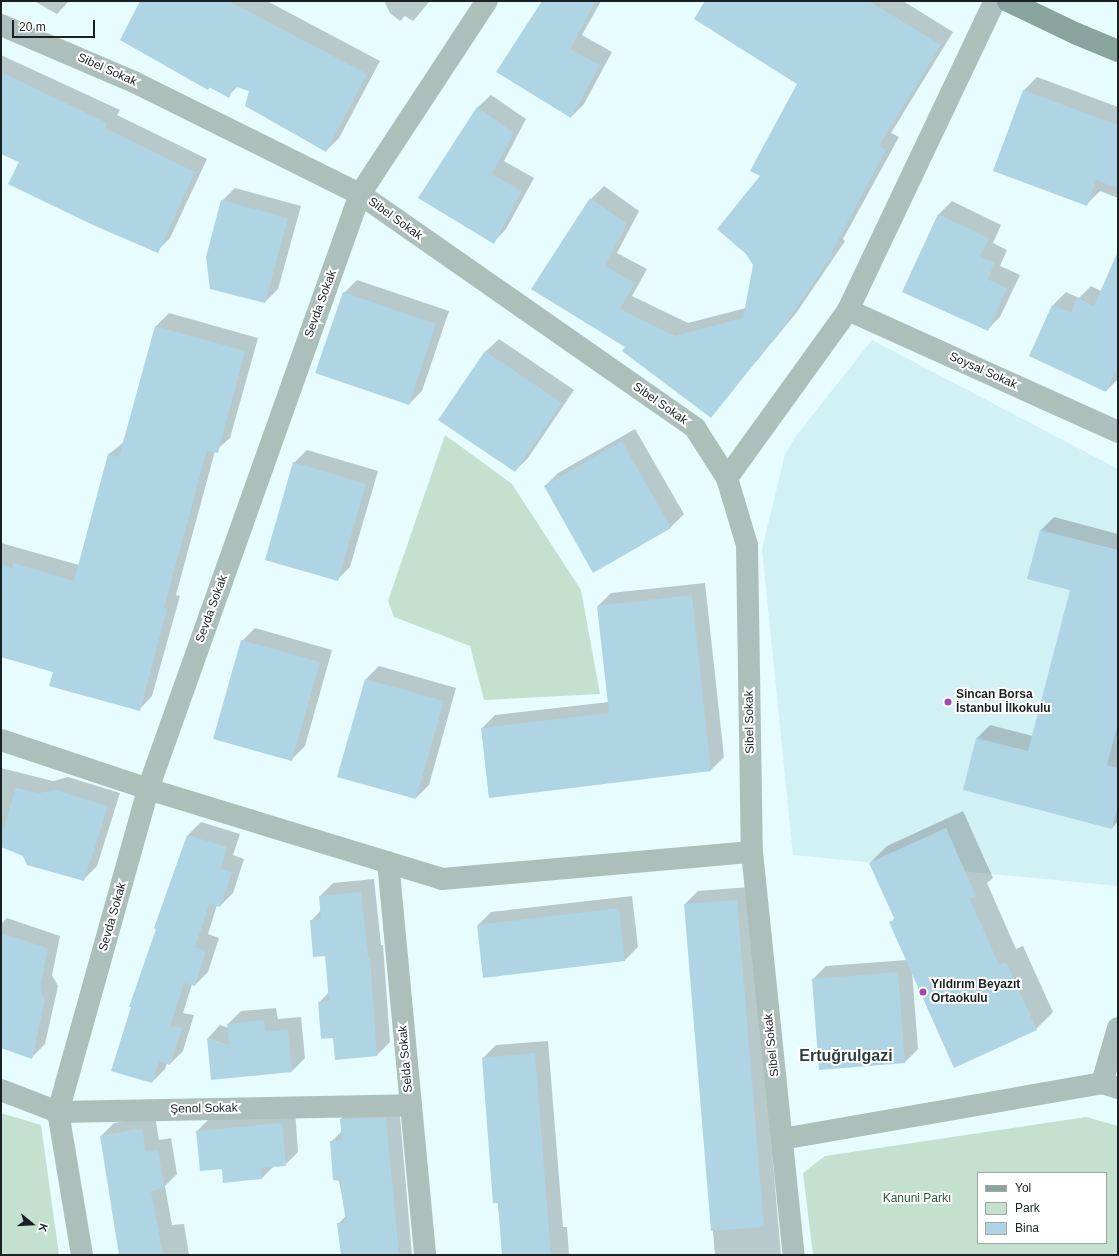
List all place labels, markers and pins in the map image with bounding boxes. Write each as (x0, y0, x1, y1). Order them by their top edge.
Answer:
place label: Sincan Borsa İstanbul İlkokulu (956, 688, 1051, 716)
marker: Sincan Borsa İstanbul İlkokulu (943, 697, 953, 707)
place label: Yıldırım Beyazıt Ortaokulu (931, 978, 1020, 1006)
marker: Yıldırım Beyazıt Ortaokulu (918, 987, 928, 997)

